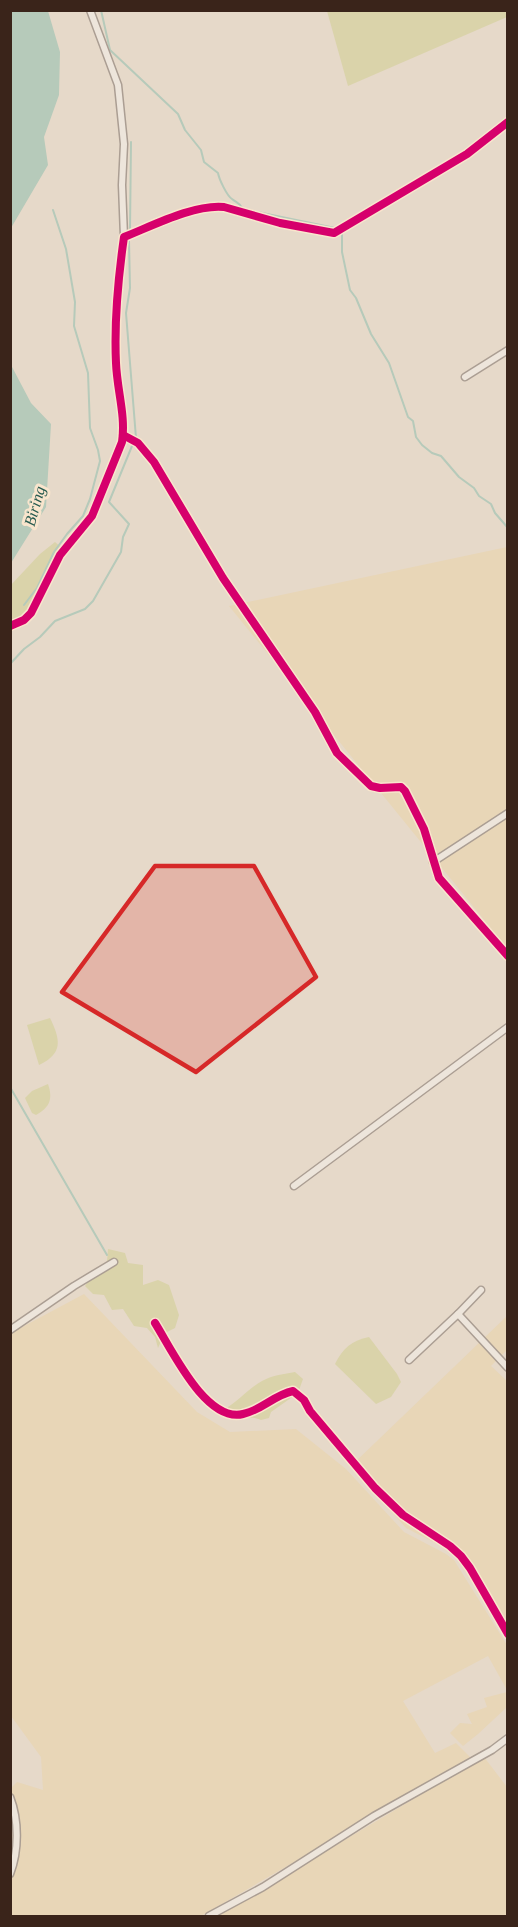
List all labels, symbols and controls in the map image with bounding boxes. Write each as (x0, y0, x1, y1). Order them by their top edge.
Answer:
water label: Biring (21, 484, 49, 528)

